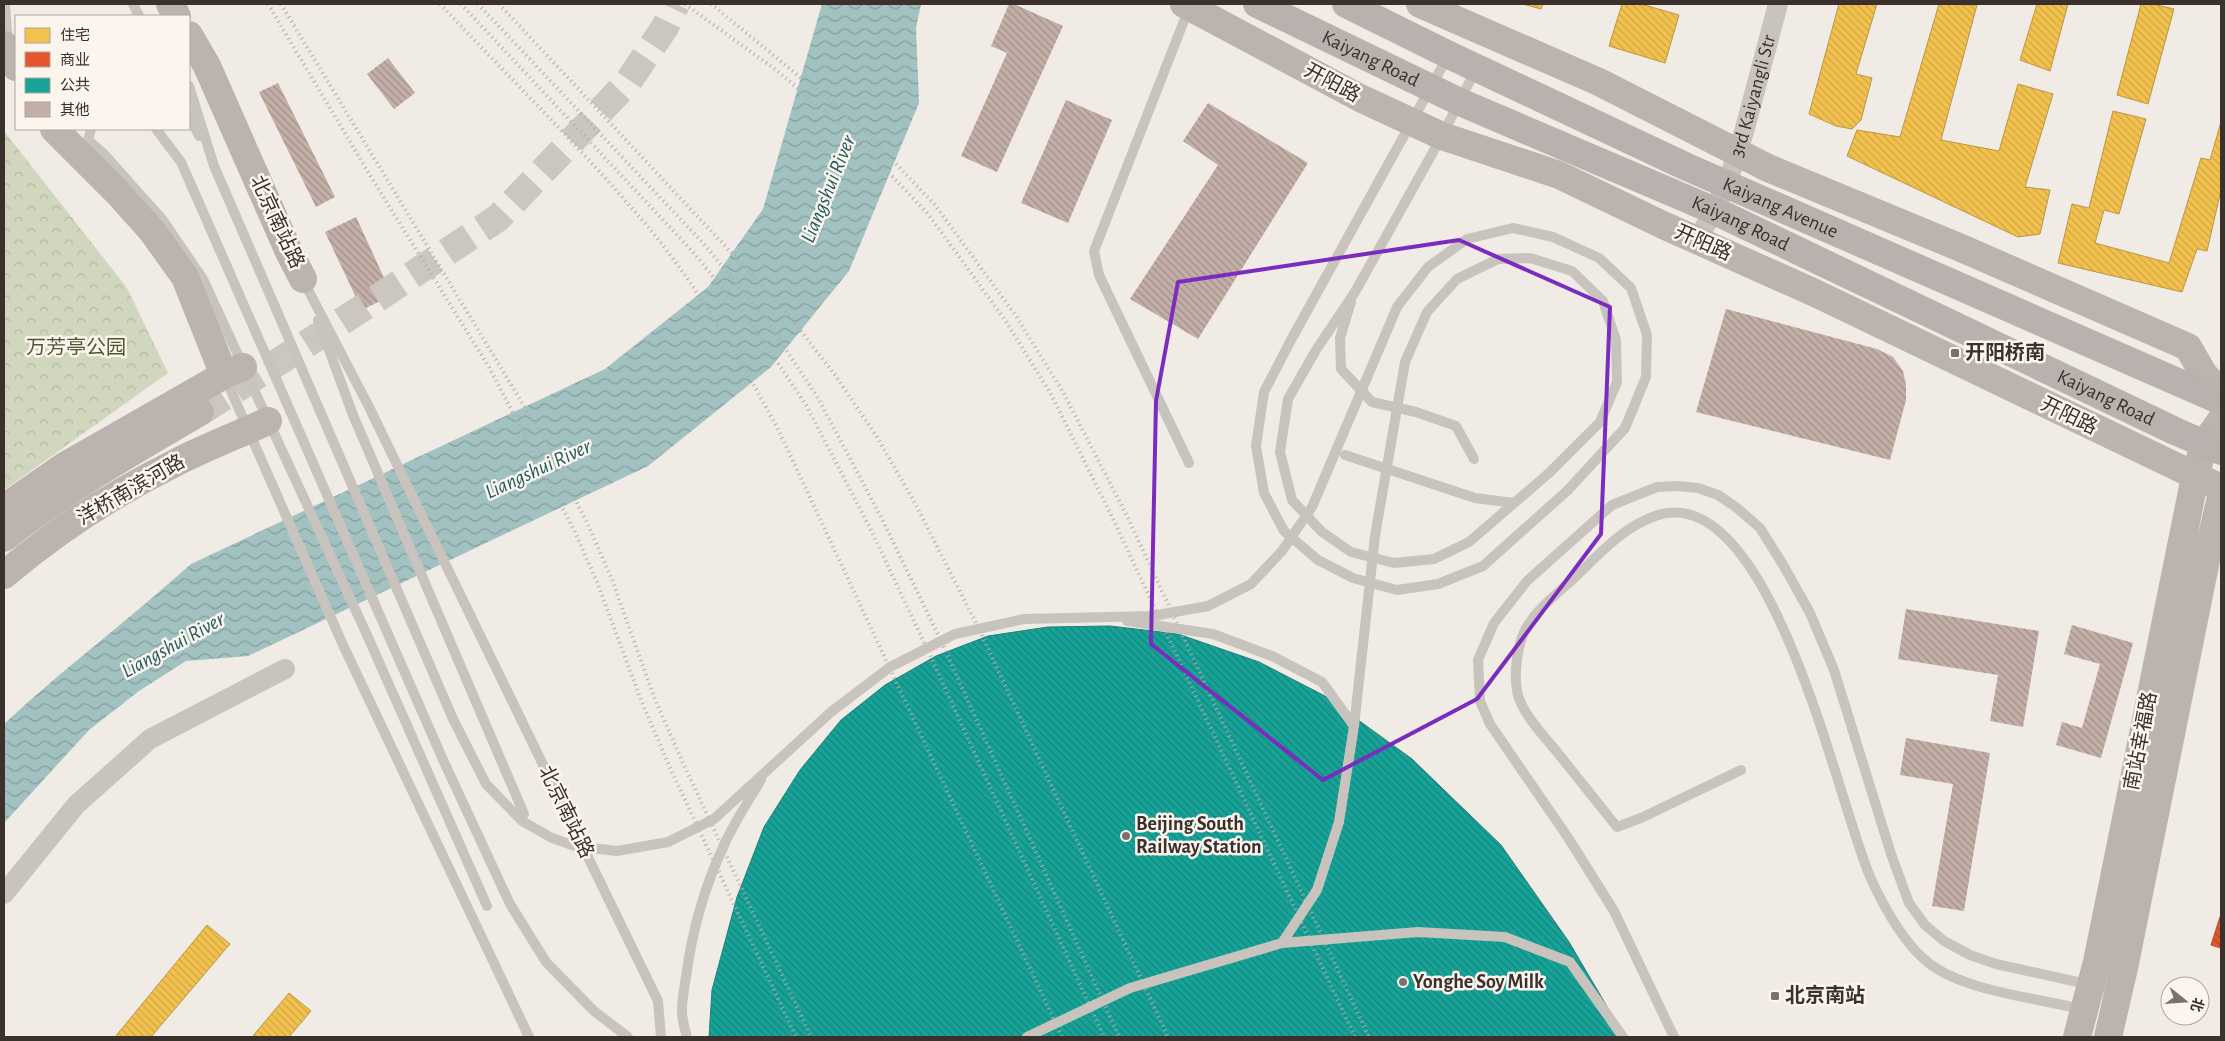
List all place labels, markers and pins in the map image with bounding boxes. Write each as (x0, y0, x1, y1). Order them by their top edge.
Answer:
place label: 开阳桥南 (1965, 342, 2045, 363)
marker: 开阳桥南 (1949, 347, 1961, 359)
place label: Beijing South Railway Station (1136, 814, 1261, 857)
marker: Beijing South Railway Station (1120, 830, 1132, 842)
place label: Yonghe Soy Milk (1413, 972, 1544, 992)
marker: Yonghe Soy Milk (1397, 976, 1409, 988)
place label: 北京南站 (1785, 984, 1865, 1006)
marker: 北京南站 (1769, 990, 1781, 1002)

